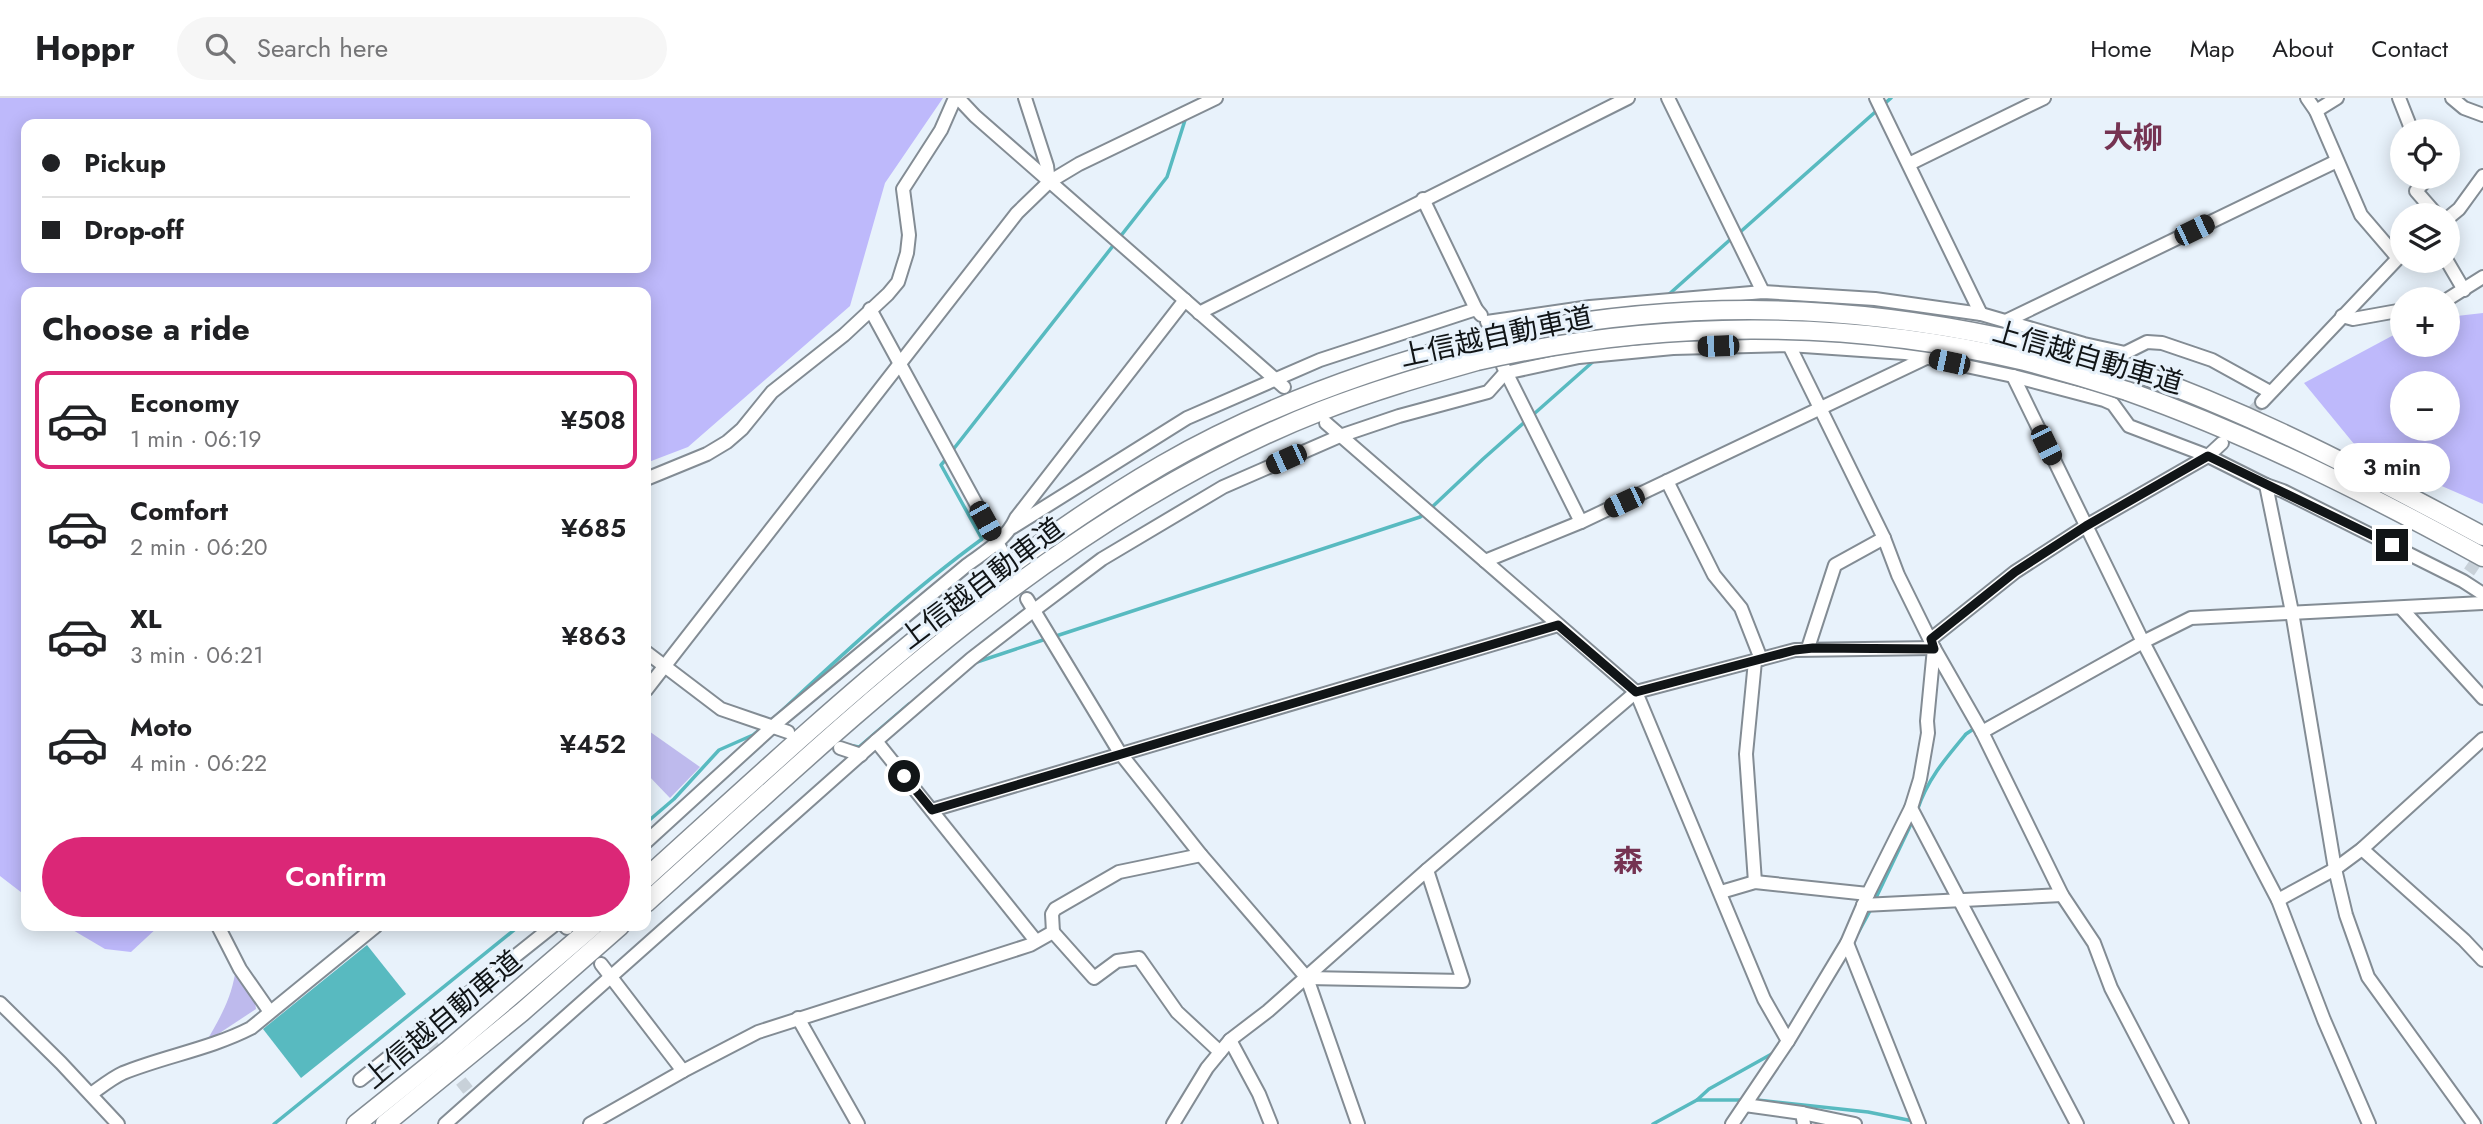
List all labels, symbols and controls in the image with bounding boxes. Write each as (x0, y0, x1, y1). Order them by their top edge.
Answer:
search box (177, 17, 667, 80)
text: Hoppr (35, 25, 135, 72)
icon: search (201, 29, 239, 67)
text: Search here (257, 29, 388, 67)
text: Home (2090, 31, 2152, 66)
text: Map (2190, 31, 2234, 66)
text: About (2272, 31, 2333, 66)
text: Contact (2371, 31, 2448, 66)
district label: 大柳 (2103, 116, 2163, 159)
map controls (2390, 119, 2460, 441)
button: locate (2390, 119, 2460, 189)
text: Pickup (84, 144, 166, 182)
button: layers (2390, 203, 2460, 273)
text: Drop-off (84, 211, 184, 249)
car (2171, 211, 2218, 249)
button: + (2390, 287, 2460, 357)
street label: 上信越自動車道 (1396, 296, 1596, 377)
text: Choose a ride (42, 306, 250, 352)
street label: 上信越自動車道 (1988, 311, 2188, 404)
car (1697, 335, 1740, 357)
car (1927, 347, 1972, 377)
button: − (2390, 371, 2460, 441)
text: Economy (130, 384, 239, 422)
icon: car (46, 389, 109, 452)
text: ¥508 (561, 401, 626, 439)
text: 1 min · 06:19 (130, 422, 262, 456)
car (2028, 422, 2065, 468)
car (1263, 441, 1310, 477)
callout: 3 min (2334, 444, 2450, 492)
text: 3 min (2363, 450, 2421, 484)
car (1601, 484, 1648, 520)
text: Comfort (130, 492, 228, 530)
icon: car (46, 497, 109, 560)
car (966, 498, 1005, 544)
street label: 上信越自動車道 (891, 508, 1072, 659)
text: ¥685 (561, 509, 626, 547)
route end (2376, 529, 2408, 561)
text: 2 min · 06:20 (130, 530, 268, 564)
text: XL (130, 600, 162, 638)
icon: car (46, 605, 109, 668)
text: ¥863 (562, 617, 626, 655)
text: 3 min · 06:21 (130, 638, 264, 672)
text: Moto (130, 708, 192, 746)
icon: car (46, 713, 109, 776)
text: ¥452 (560, 725, 626, 763)
text: 4 min · 06:22 (130, 746, 267, 780)
route start (888, 760, 920, 792)
button: Confirm (42, 837, 630, 917)
district label: 森 (1613, 839, 1643, 882)
street label: 上信越自動車道 (354, 941, 531, 1098)

